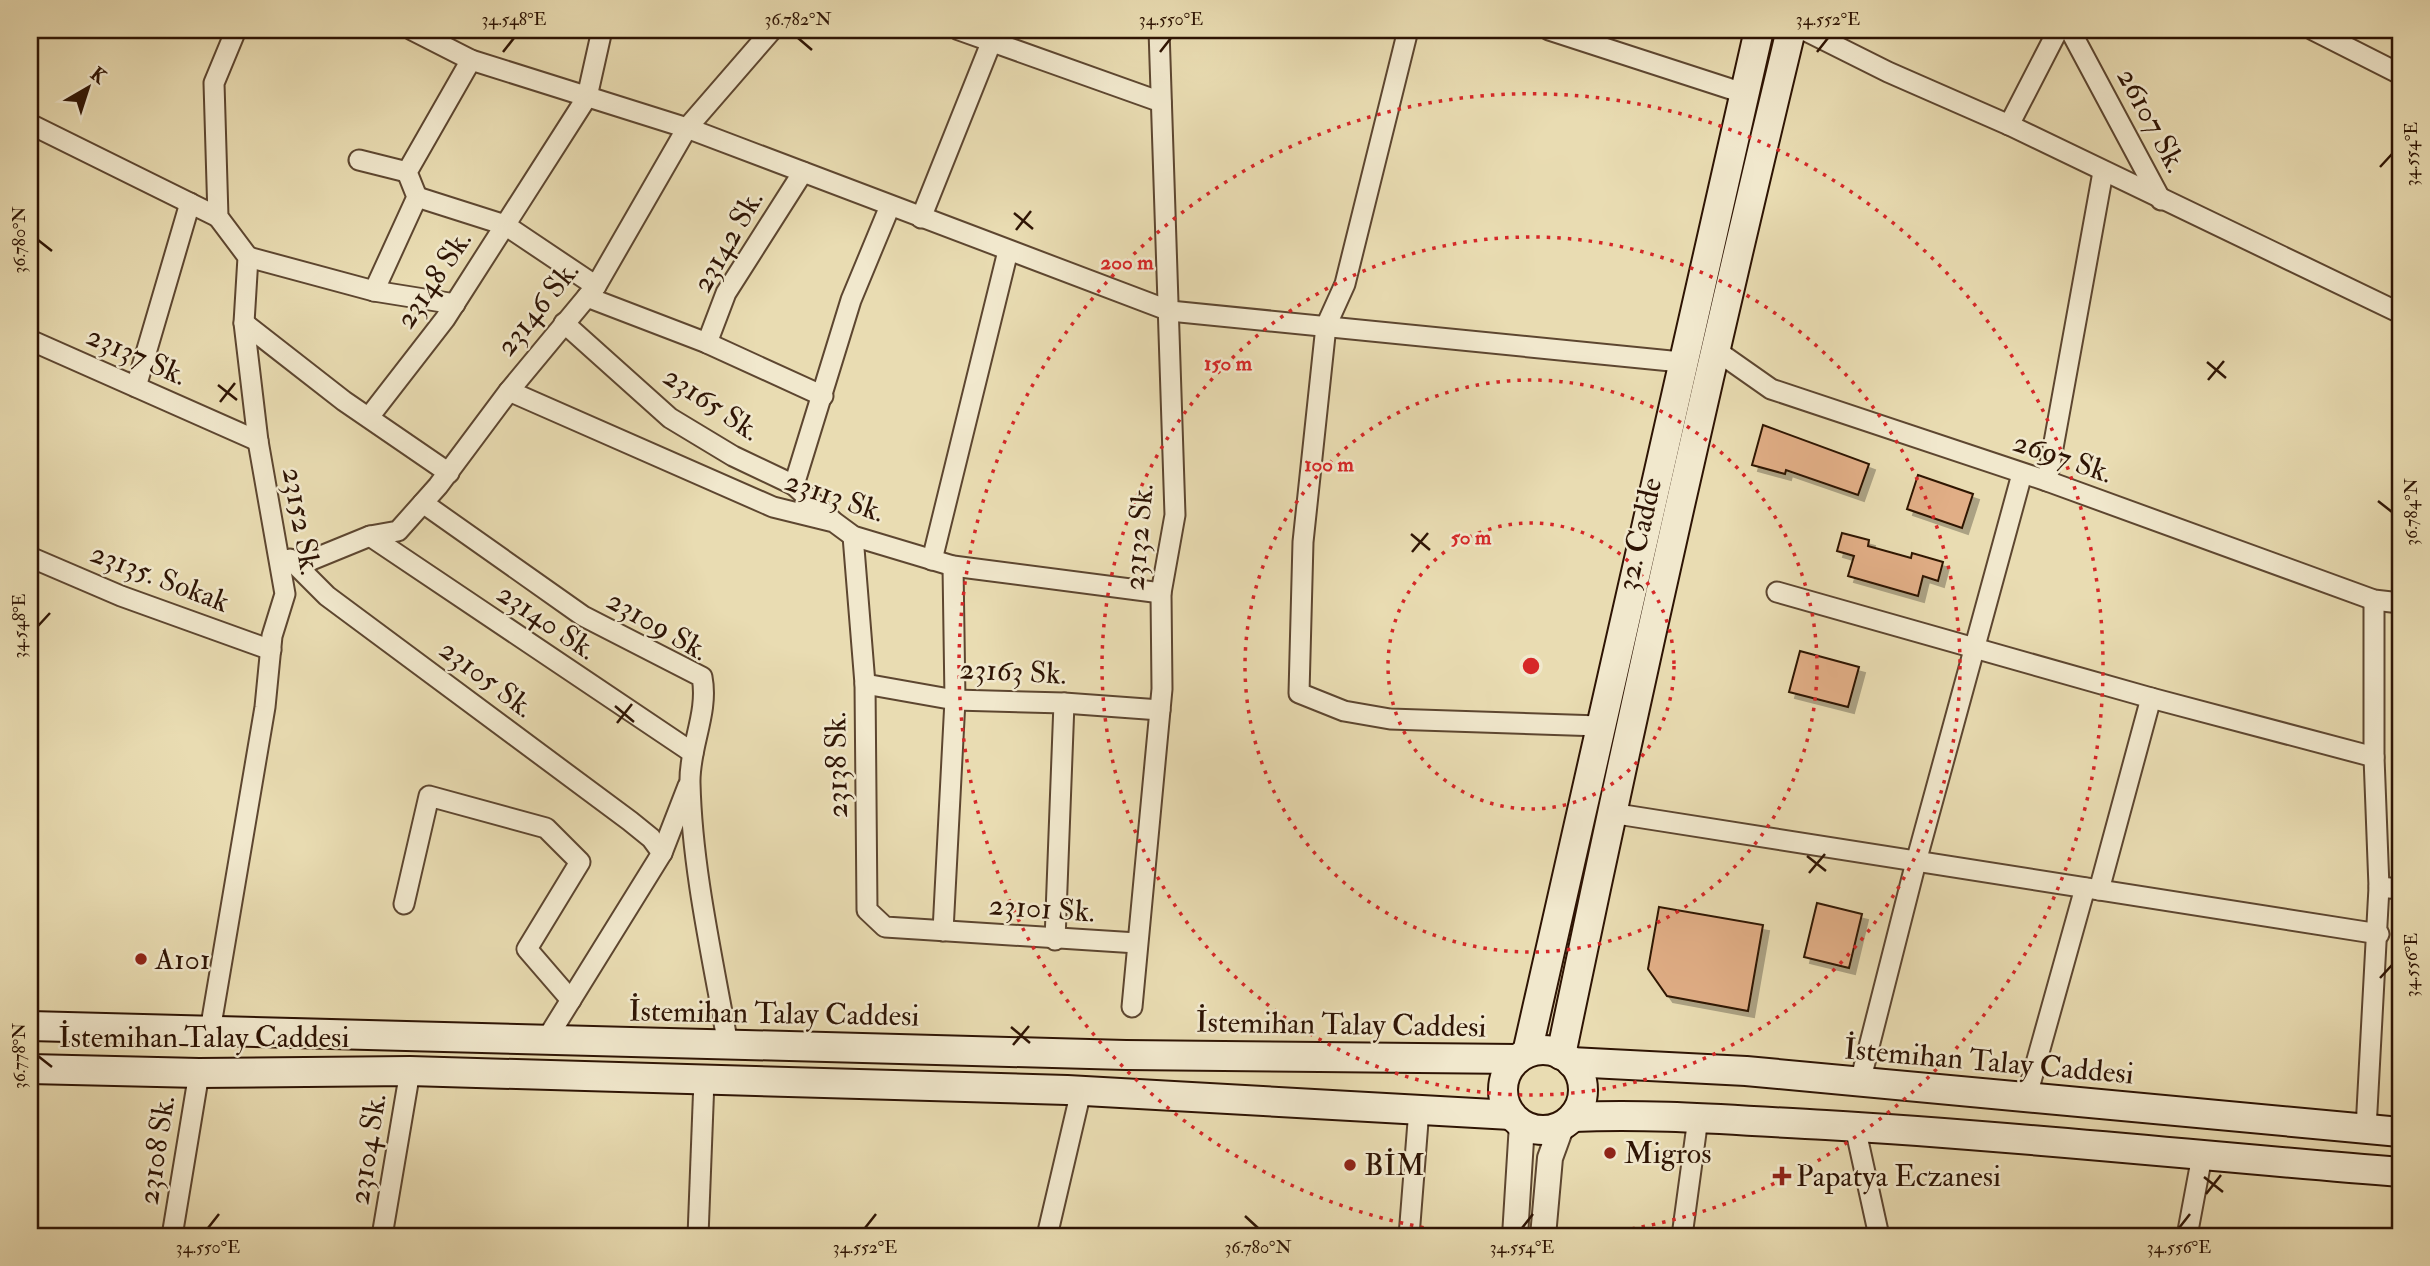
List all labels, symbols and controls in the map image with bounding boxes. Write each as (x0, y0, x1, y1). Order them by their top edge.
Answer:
text: 34.548°E (481, 8, 547, 31)
text: 36.782°N (764, 8, 832, 31)
text: 34.550°E (1139, 8, 1203, 31)
text: 34.552°E (1796, 8, 1860, 31)
north arrow (52, 52, 122, 122)
text: K (85, 62, 111, 90)
street label: 26107 Sk. (2109, 62, 2194, 179)
text: 34.554°E (2400, 122, 2423, 186)
street label: 23142 Sk. (683, 183, 771, 299)
text: 36.780°N (8, 206, 31, 274)
street label: 23148 Sk. (387, 223, 480, 336)
text: 200 m (1101, 249, 1154, 276)
street label: 23146 Sk. (488, 253, 587, 363)
street label: 23137 Sk. (81, 317, 193, 394)
text: 150 m (1204, 350, 1253, 377)
street label: 23165 Sk. (656, 358, 767, 449)
street label: 2697 Sk. (2008, 423, 2117, 492)
text: 100 m (1304, 451, 1355, 478)
street label: 23113 Sk. (780, 462, 889, 531)
street label: 23152 Sk. (274, 464, 329, 578)
street label: 32. Cadde (1609, 474, 1670, 594)
text: 36.784°N (2400, 478, 2423, 546)
street label: 23132 Sk. (1115, 482, 1162, 592)
text: 50 m (1451, 524, 1492, 551)
street label: 23135. Sokak (85, 534, 234, 621)
street label: 23140 Sk. (490, 575, 604, 668)
street label: 23109 Sk. (600, 582, 715, 669)
text: 34.548°E (8, 593, 31, 659)
street label: 23105 Sk. (432, 631, 541, 726)
street label: 23163 Sk. (959, 650, 1067, 693)
centre of rings (1519, 654, 1543, 678)
street label: 23138 Sk. (817, 712, 856, 818)
street label: 23101 Sk. (988, 886, 1096, 931)
text: 34.556°E (2400, 933, 2423, 997)
place label: A101 (154, 941, 211, 978)
marker: A101 (133, 951, 149, 967)
street label: İstemihan Talay Caddesi (628, 992, 920, 1035)
street label: İstemihan Talay Caddesi (1195, 1003, 1487, 1046)
street label: İstemihan Talay Caddesi (59, 1019, 349, 1056)
text: 36.778°N (8, 1023, 31, 1089)
street label: İstemihan Talay Caddesi (1842, 1030, 2135, 1093)
street label: 23104 Sk. (340, 1091, 395, 1207)
street label: 23108 Sk. (130, 1093, 183, 1207)
place label: Migros (1624, 1135, 1712, 1172)
marker: Migros (1602, 1145, 1618, 1161)
place label: BİM (1364, 1147, 1425, 1184)
marker: BİM (1342, 1157, 1358, 1173)
place label: Papatya Eczanesi (1796, 1158, 2001, 1195)
marker: Papatya Eczanesi (1774, 1168, 1790, 1184)
text: 34.550°E (176, 1236, 240, 1259)
text: 34.552°E (833, 1236, 897, 1259)
text: 36.780°N (1224, 1236, 1292, 1259)
text: 34.554°E (1490, 1236, 1554, 1259)
text: 34.556°E (2147, 1236, 2211, 1259)

